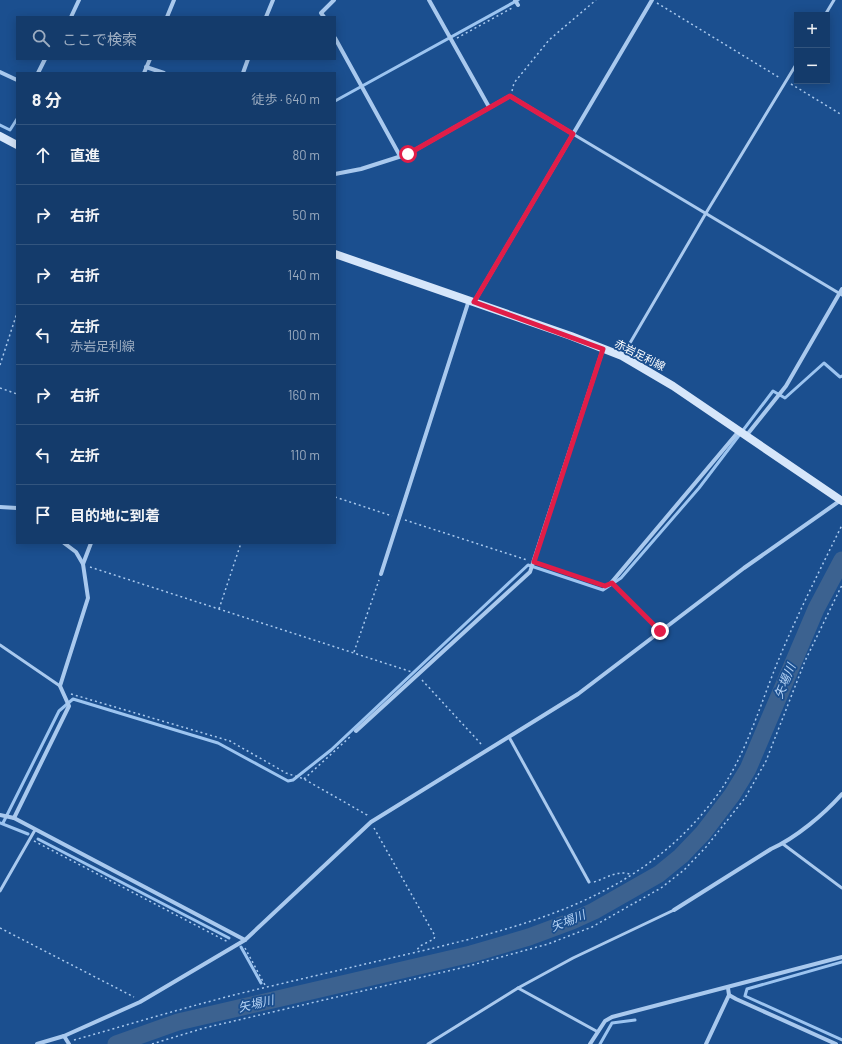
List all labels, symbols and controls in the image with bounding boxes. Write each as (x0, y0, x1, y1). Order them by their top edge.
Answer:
map controls (794, 12, 830, 84)
button: + (794, 12, 830, 48)
search box (16, 16, 336, 60)
icon: search (30, 27, 52, 49)
text: ここで検索 (62, 30, 137, 48)
button: − (794, 48, 830, 84)
text: 8 分 (32, 89, 62, 109)
text: 徒歩 · 640 m (252, 91, 320, 107)
icon: ahead (32, 144, 54, 166)
route start (399, 145, 417, 163)
text: 直進 (70, 146, 100, 164)
text: 80 m (293, 147, 320, 163)
icon: right (32, 204, 54, 226)
text: 右折 (70, 206, 100, 224)
text: 50 m (293, 207, 320, 223)
icon: right (32, 264, 54, 286)
text: 右折 (70, 266, 100, 284)
text: 140 m (288, 267, 320, 283)
text: 左折 (70, 317, 100, 335)
icon: left (32, 324, 54, 346)
text: 100 m (287, 327, 320, 343)
street label: 赤岩足利線 (613, 336, 668, 373)
text: 赤岩足利線 (70, 338, 135, 354)
icon: right (32, 384, 54, 406)
text: 右折 (70, 386, 100, 404)
text: 160 m (288, 387, 320, 403)
icon: left (32, 444, 54, 466)
text: 左折 (70, 446, 100, 464)
text: 110 m (290, 447, 320, 463)
icon: arrive (32, 504, 54, 526)
text: 目的地に到着 (70, 506, 160, 524)
route end (651, 622, 669, 640)
water label: 矢場川 (771, 659, 798, 700)
water label: 矢場川 (548, 906, 589, 933)
water label: 矢場川 (237, 992, 277, 1014)

